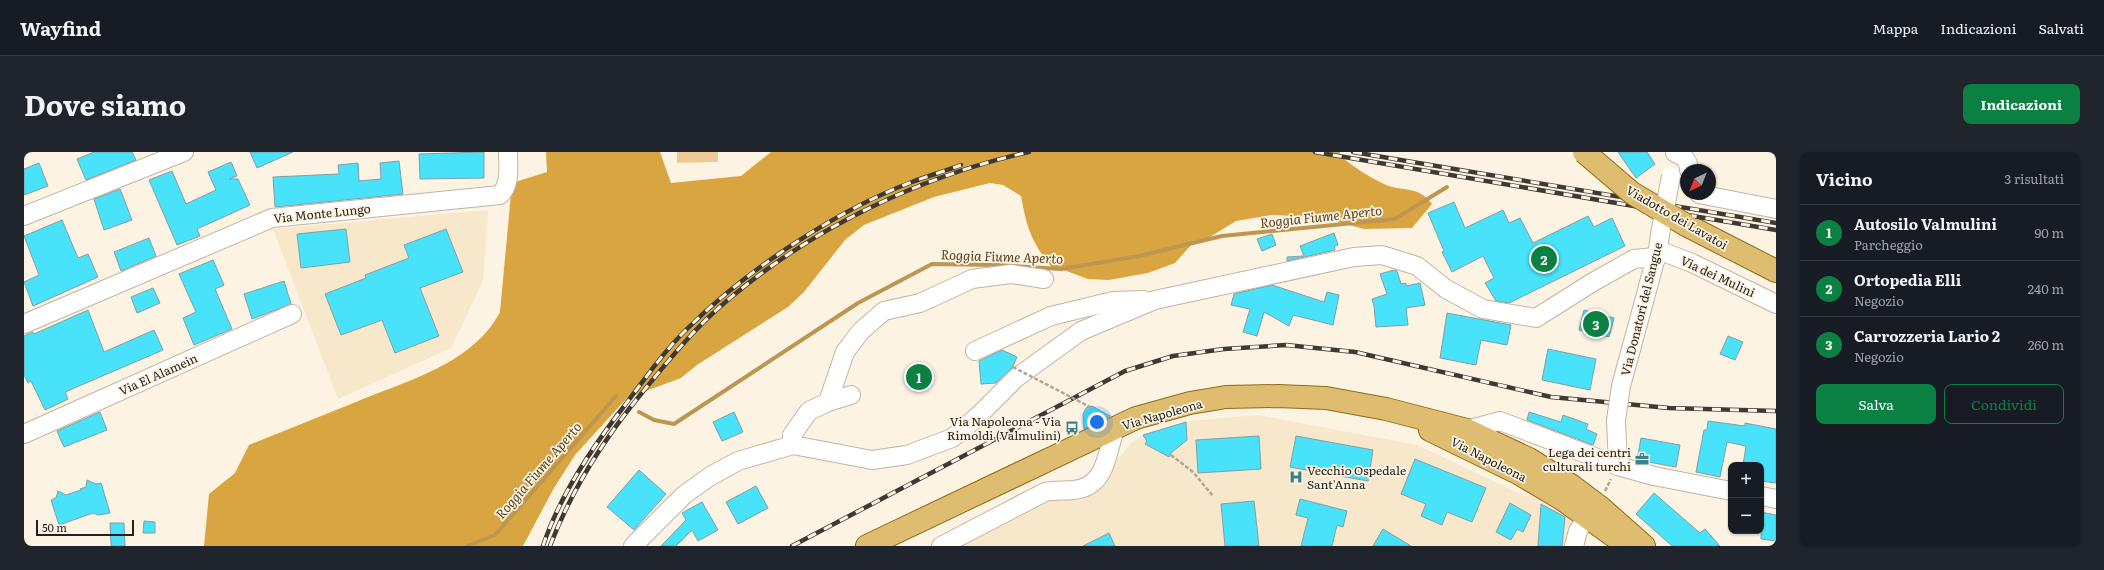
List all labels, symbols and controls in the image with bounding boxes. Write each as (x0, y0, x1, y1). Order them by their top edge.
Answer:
text: Wayfind (20, 14, 101, 42)
text: Mappa (1872, 18, 1918, 38)
text: Indicazioni (1940, 18, 2016, 38)
text: Salvati (2038, 18, 2084, 38)
text: Dove siamo (24, 83, 186, 125)
button: Indicazioni (1963, 84, 2080, 124)
north arrow (1680, 164, 1716, 200)
text: Vicino (1816, 166, 1873, 191)
text: 3 risultati (2004, 169, 2064, 188)
street label: Viadotto dei Lavatoi (1623, 181, 1731, 253)
street label: Via Monte Lungo (272, 199, 372, 227)
water label: Roggia Fiume Aperto (1259, 200, 1383, 232)
text: Autosilo Valmulini (1854, 212, 1997, 235)
text: 1 (1826, 223, 1832, 242)
text: 90 m (2034, 223, 2064, 242)
text: Parcheggio (1854, 235, 1923, 254)
street label: Via Donatori del Sangue (1616, 240, 1666, 378)
water label: Roggia Fiume Aperto (940, 244, 1064, 268)
pin: 2 (1531, 244, 1557, 274)
street label: Via dei Mulini (1678, 251, 1758, 301)
text: Ortopedia Elli (1854, 268, 1961, 291)
text: 2 (1826, 279, 1832, 298)
text: 240 m (2028, 279, 2064, 298)
text: Negozio (1854, 291, 1904, 310)
pin: 3 (1583, 309, 1609, 339)
text: Carrozzeria Lario 2 (1854, 324, 2000, 347)
text: 3 (1825, 335, 1833, 354)
text: 260 m (2028, 335, 2064, 354)
text: Negozio (1854, 347, 1904, 366)
street label: Via El Alamein (116, 349, 200, 399)
pin: 1 (906, 362, 932, 392)
button: Salva (1816, 384, 1936, 424)
button: Condividi (1944, 384, 2064, 424)
street label: Via Napoleona (1120, 394, 1205, 434)
place label: Via Napoleona - Via Rimoldi (Valmulini) (947, 412, 1062, 444)
your location (1087, 412, 1107, 432)
water label: Roggia Fiume Aperto (491, 417, 585, 523)
bus stop icon: Via Napoleona - Via Rimoldi (Valmulini) (1064, 420, 1080, 436)
street label: Via Napoleona (1448, 432, 1531, 486)
place label: Lega dei centri culturali turchi (1543, 443, 1631, 475)
office icon: Lega dei centri culturali turchi (1634, 451, 1650, 467)
place label: Vecchio Ospedale Sant'Anna (1307, 461, 1406, 493)
map controls (1728, 462, 1764, 534)
button: + (1728, 462, 1764, 498)
hospital icon: Vecchio Ospedale Sant'Anna (1288, 469, 1304, 485)
button: − (1728, 498, 1764, 534)
scale bar (36, 518, 134, 537)
text: 50 m (42, 519, 67, 535)

